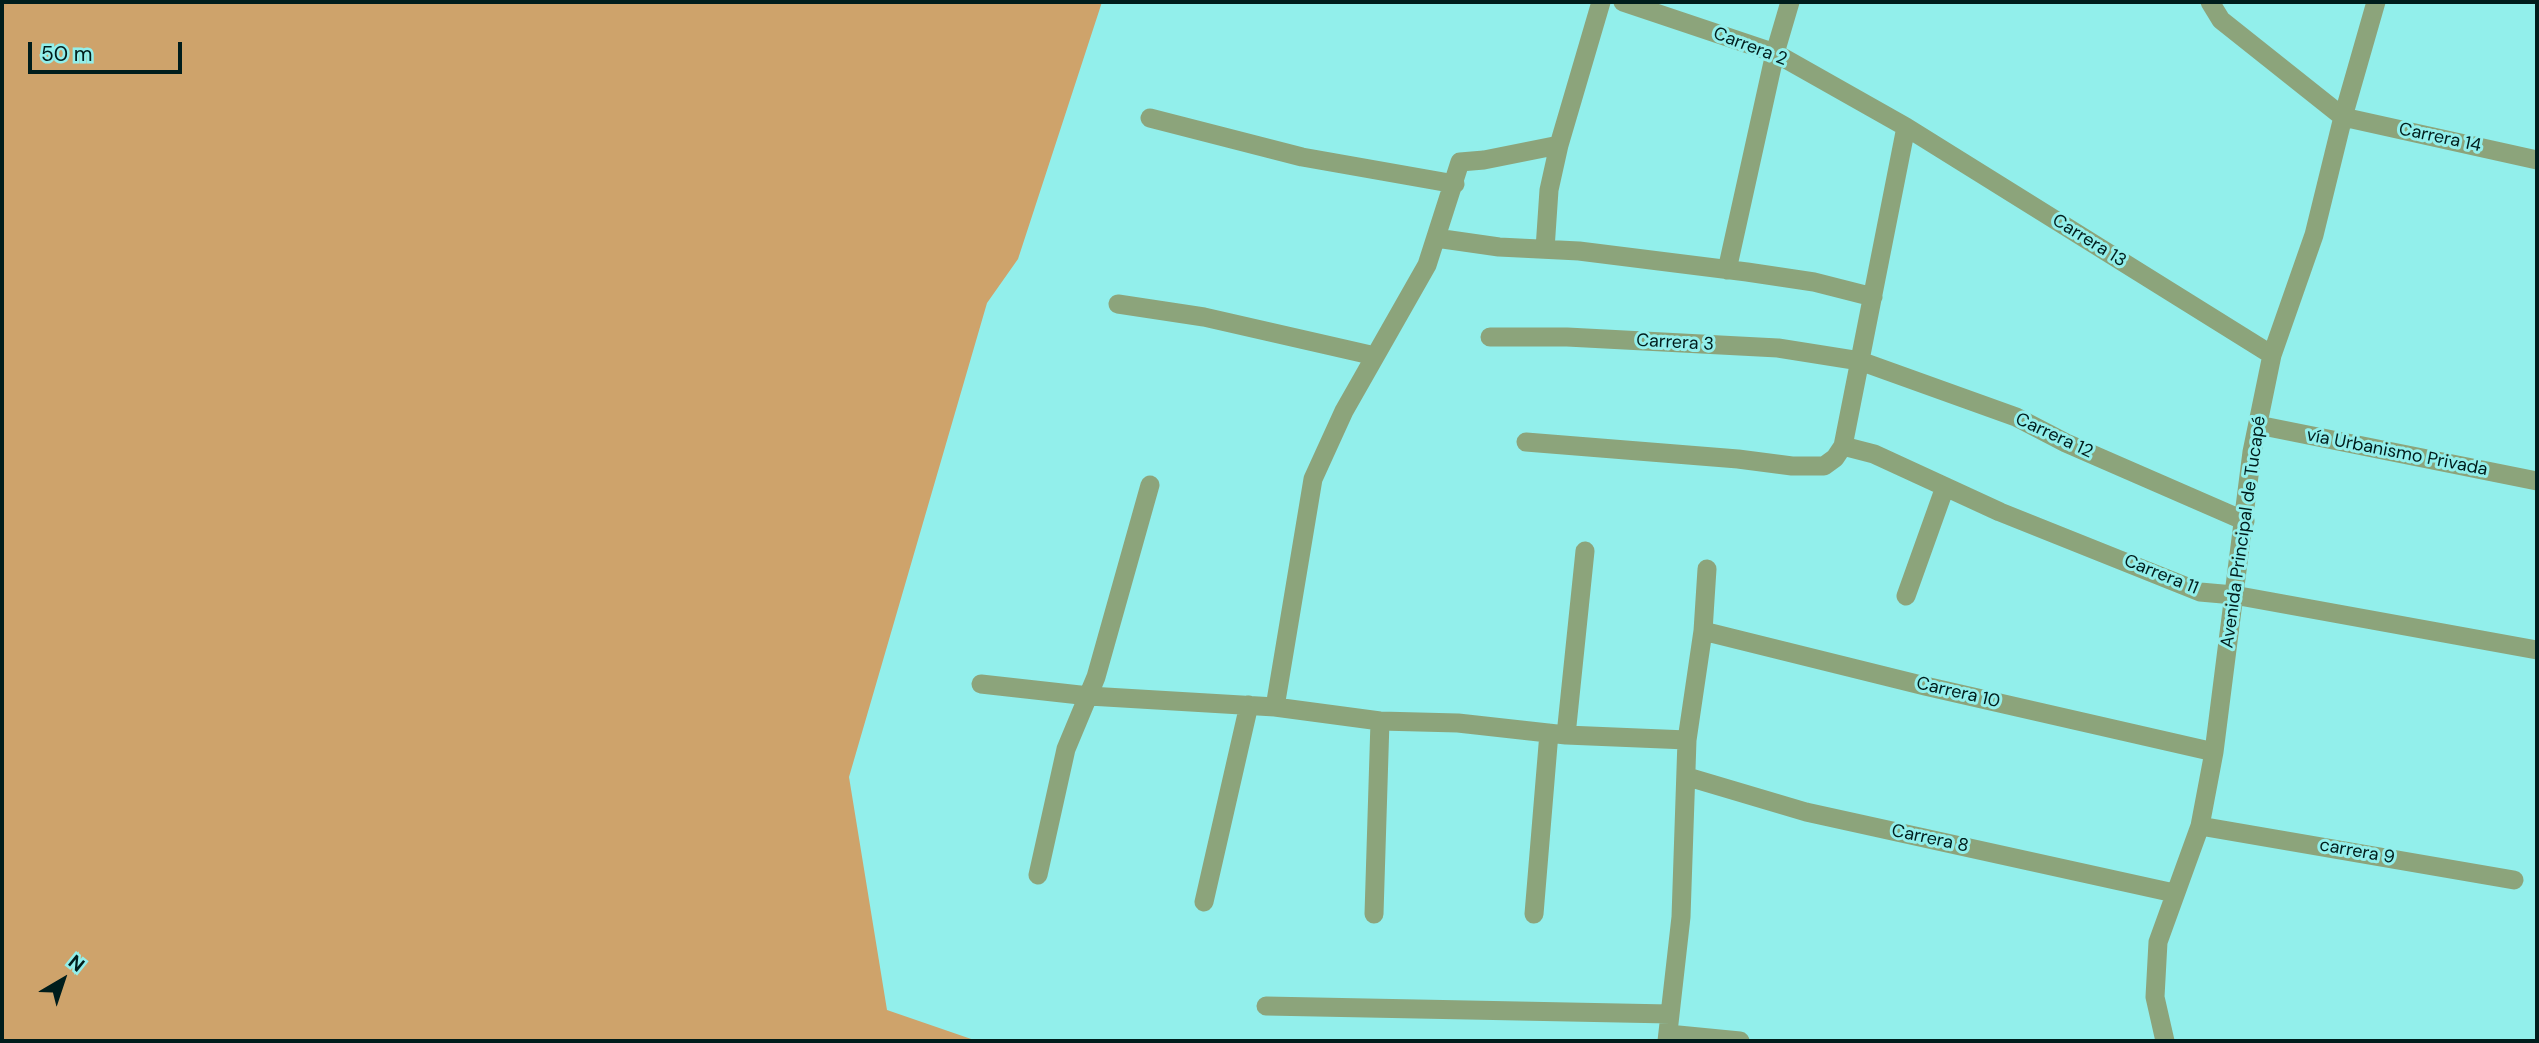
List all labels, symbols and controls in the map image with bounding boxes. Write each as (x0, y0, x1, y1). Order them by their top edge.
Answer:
street label: Carrera 2 (1710, 23, 1790, 71)
scale bar (32, 28, 186, 72)
text: 50 m (41, 40, 92, 68)
street label: Carrera 14 (2397, 119, 2483, 157)
street label: Carrera 13 (2048, 210, 2130, 272)
street label: Carrera 3 (1636, 330, 1714, 356)
street label: Carrera 12 (2012, 409, 2096, 463)
street label: Avenida Principal de Tucapé (2217, 414, 2271, 650)
street label: vía Urbanismo Privada (2305, 425, 2489, 481)
street label: Carrera 11 (2121, 550, 2201, 600)
street label: Carrera 10 (1914, 673, 2002, 713)
street label: Carrera 8 (1890, 820, 1970, 858)
street label: carrera 9 (2318, 835, 2396, 869)
north arrow (28, 945, 98, 1015)
text: N (63, 949, 90, 977)

